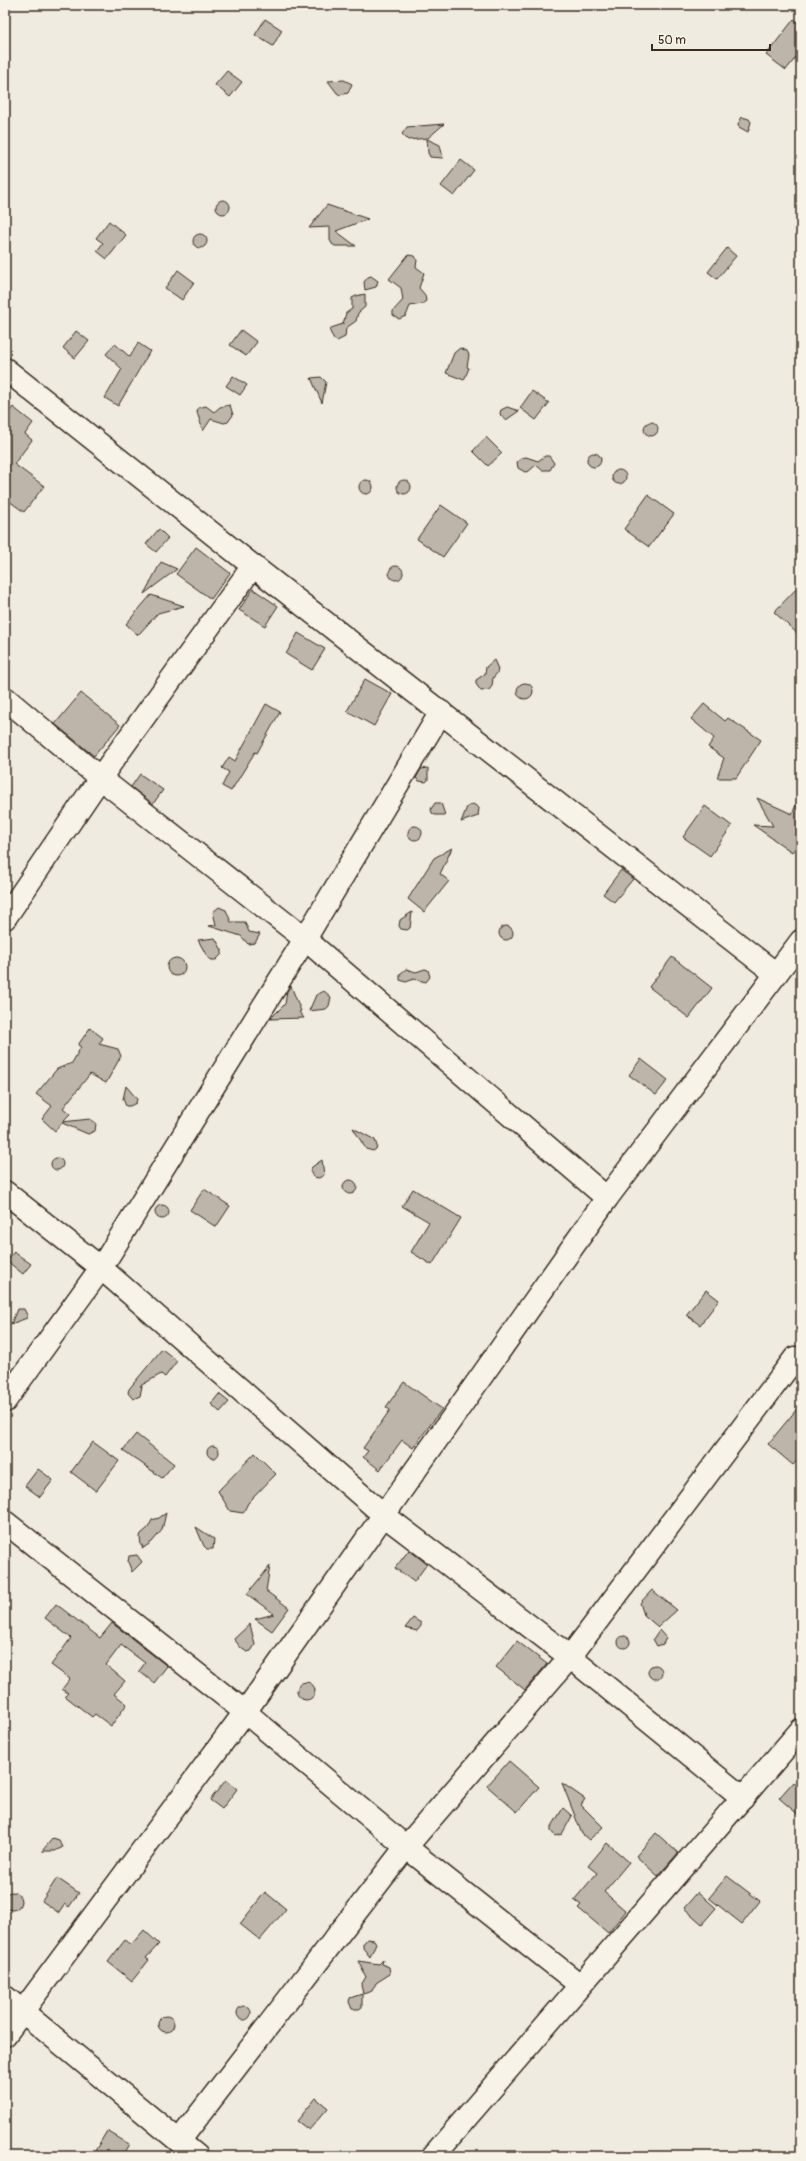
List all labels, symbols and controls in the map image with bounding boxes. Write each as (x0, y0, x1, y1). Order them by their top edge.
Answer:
scale bar (652, 26, 770, 52)
text: 50 m (658, 33, 686, 48)

